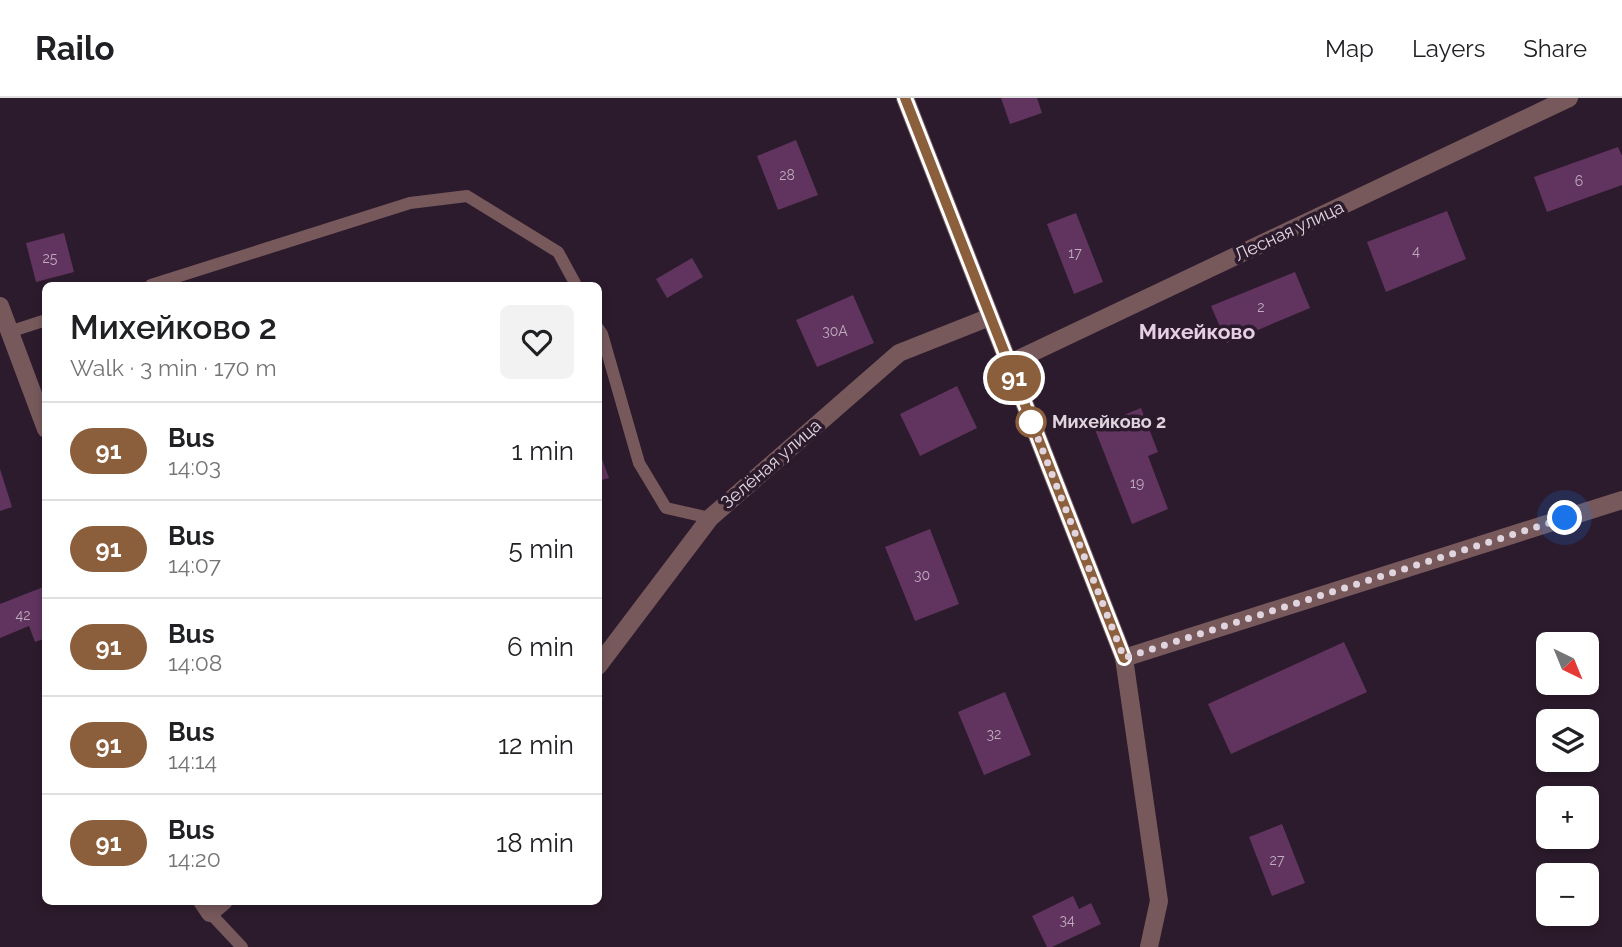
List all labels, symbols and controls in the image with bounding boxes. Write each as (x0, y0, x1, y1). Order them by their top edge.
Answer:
text: Railo (35, 29, 114, 68)
text: Map (1325, 34, 1374, 63)
text: Layers (1412, 34, 1485, 63)
text: Share (1523, 34, 1587, 63)
house number: 28 (779, 167, 795, 183)
house number: 6 (1575, 173, 1583, 189)
street label: Лесная улица (1231, 196, 1347, 265)
house number: 4 (1412, 243, 1420, 259)
house number: 17 (1068, 245, 1082, 261)
house number: 25 (43, 250, 58, 266)
house number: 2 (1257, 299, 1265, 315)
button: heart (500, 305, 574, 379)
text: Михейково 2 (70, 308, 277, 347)
district label: Михейково (1139, 319, 1255, 344)
house number: 30А (822, 323, 848, 339)
text: Walk · 3 min · 170 m (70, 354, 277, 381)
line badge: 91 (982, 355, 1046, 401)
text: 91 (1001, 363, 1027, 392)
marker: Михейково 2 (1016, 407, 1046, 437)
place label: Михейково 2 (1052, 411, 1166, 432)
street label: Зелёная улица (716, 414, 825, 513)
text: Bus (168, 423, 215, 453)
text: 91 (96, 436, 122, 465)
text: 1 min (512, 436, 574, 466)
text: 14:03 (168, 453, 221, 480)
house number: 19 (1130, 475, 1144, 491)
your location (1547, 500, 1582, 535)
text: Bus (168, 521, 215, 551)
text: 91 (96, 534, 122, 563)
text: 5 min (508, 534, 574, 564)
text: 14:07 (168, 551, 221, 578)
house number: 30 (914, 567, 930, 583)
house number: 42 (16, 607, 30, 623)
text: Bus (168, 619, 215, 649)
text: 91 (96, 632, 122, 661)
text: 6 min (507, 632, 574, 662)
north arrow (1536, 632, 1600, 695)
map controls (1536, 632, 1599, 926)
text: 14:08 (168, 649, 222, 676)
button: layers (1536, 709, 1599, 772)
text: Bus (168, 717, 215, 747)
house number: 32 (987, 726, 1001, 742)
text: 91 (96, 730, 122, 759)
text: 12 min (498, 730, 574, 760)
text: 14:14 (168, 747, 217, 774)
button: + (1536, 786, 1599, 849)
text: Bus (168, 815, 215, 845)
text: 91 (96, 828, 122, 857)
text: 18 min (496, 828, 574, 858)
text: 14:20 (168, 845, 221, 872)
house number: 27 (1270, 852, 1285, 868)
button: − (1536, 863, 1599, 926)
house number: 34 (1059, 912, 1075, 928)

